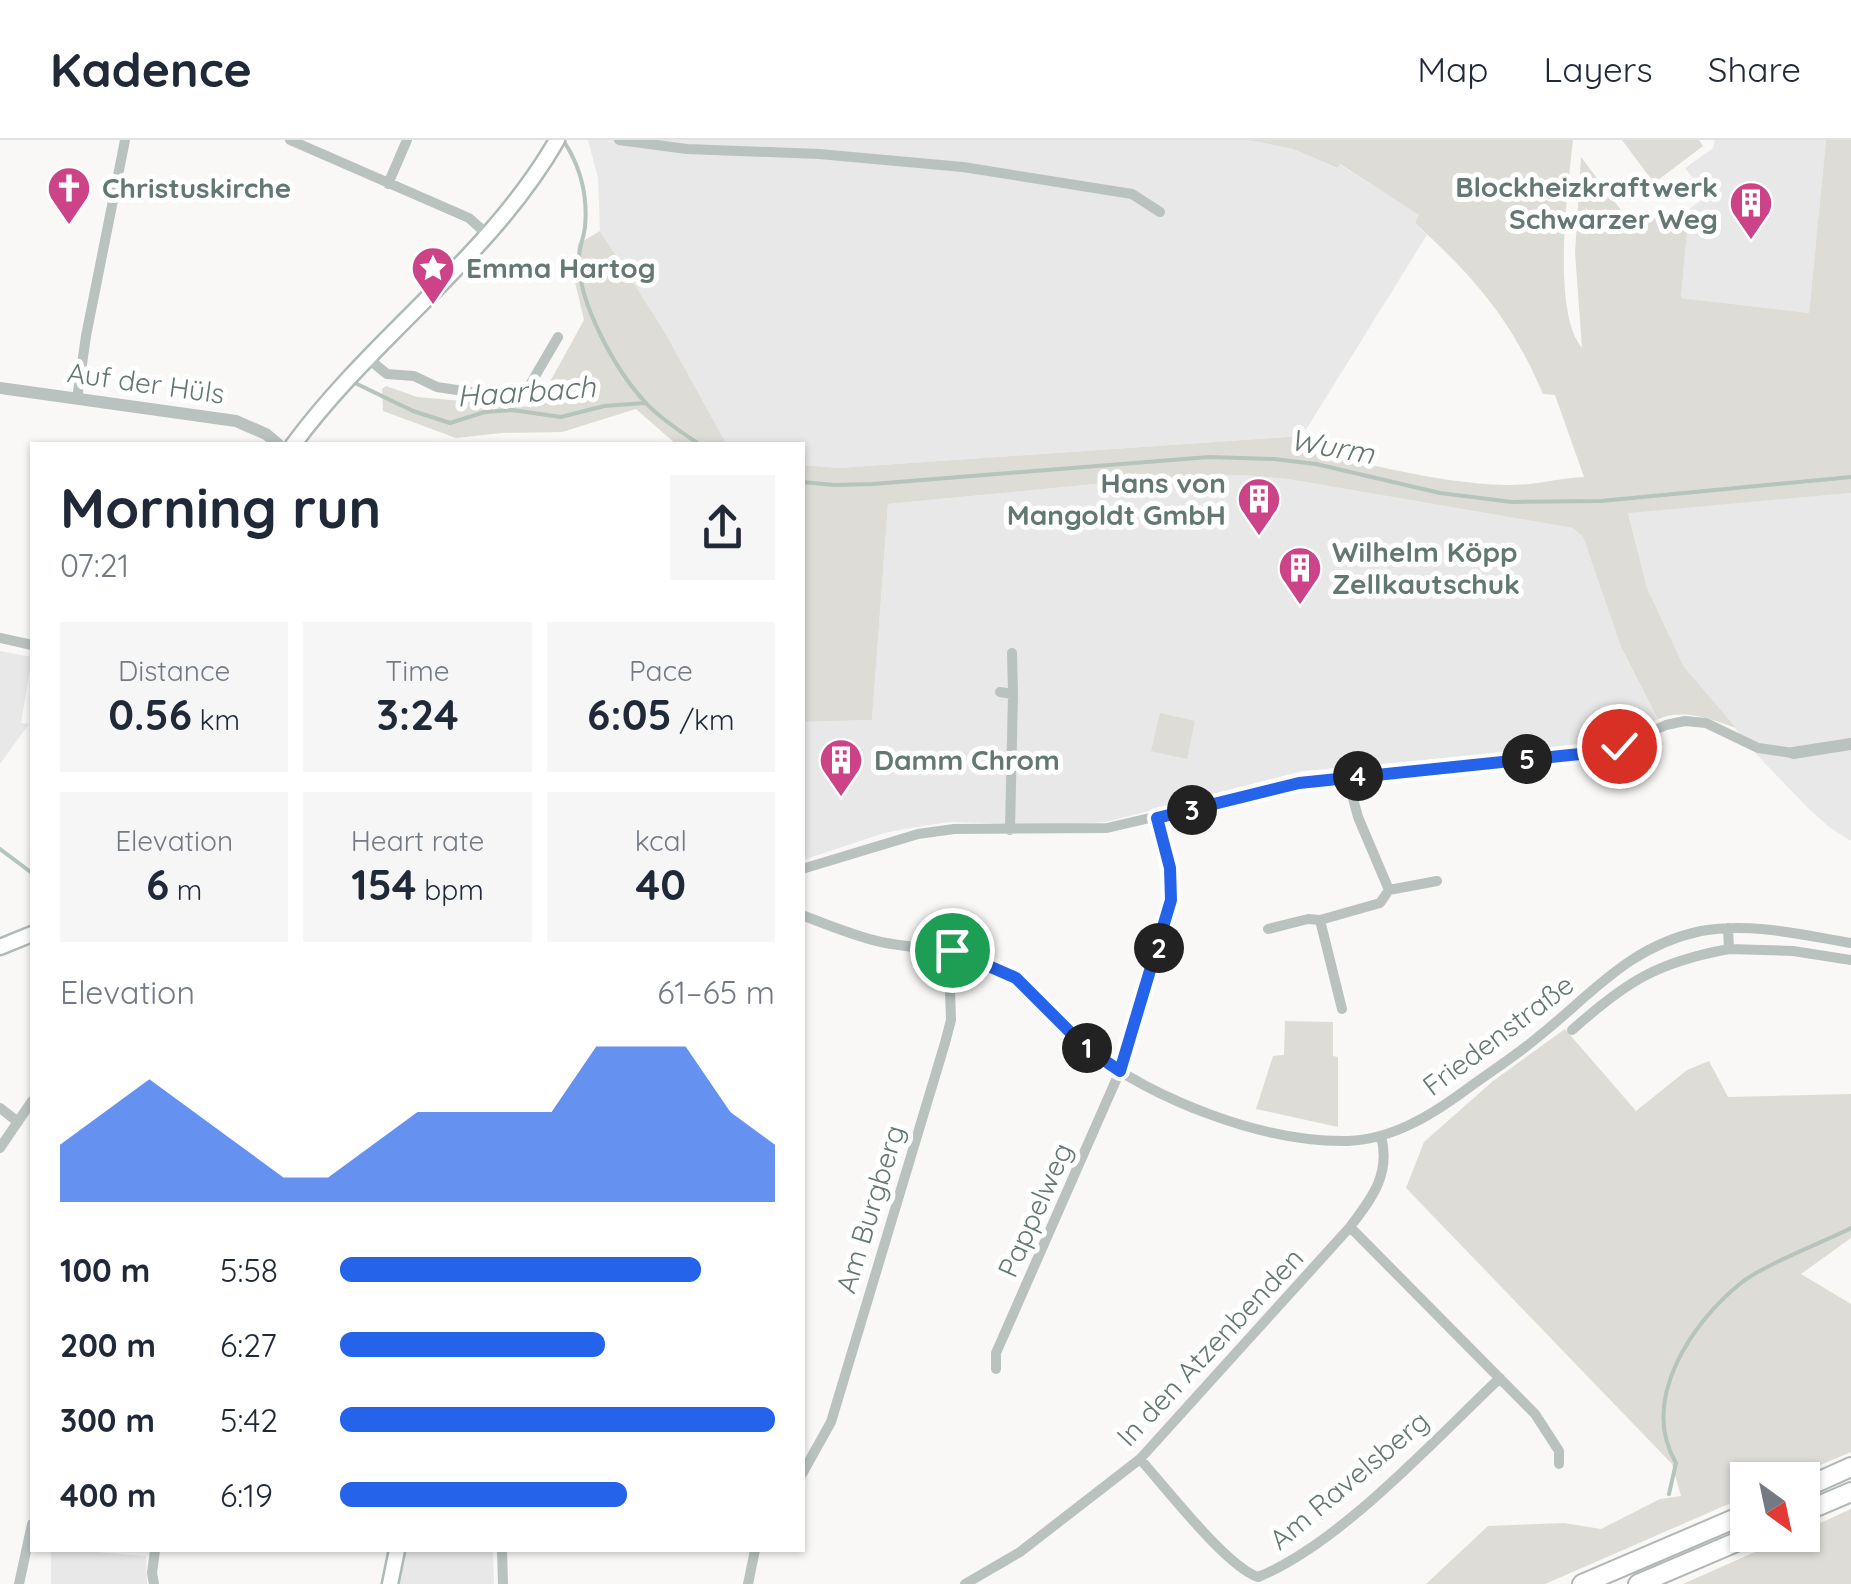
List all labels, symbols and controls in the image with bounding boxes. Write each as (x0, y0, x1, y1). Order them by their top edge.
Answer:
text: Kadence (50, 39, 252, 99)
text: Map (1417, 47, 1489, 91)
text: Layers (1544, 47, 1653, 91)
text: Share (1708, 47, 1801, 91)
church icon: Christuskirche (46, 165, 92, 226)
place label: Blockheizkraftwerk Schwarzer Weg (1455, 169, 1718, 236)
place label: Christuskirche (102, 170, 291, 205)
building icon: Blockheizkraftwerk Schwarzer Weg (1728, 180, 1774, 241)
place icon: Emma Hartog (410, 245, 456, 306)
place label: Emma Hartog (466, 250, 656, 285)
street label: Auf der Hüls (65, 354, 227, 411)
water label: Haarbach (455, 367, 597, 415)
water label: Wurm (1287, 420, 1378, 472)
place label: Hans von Mangoldt GmbH (1007, 465, 1226, 532)
text: Morning run (60, 473, 381, 542)
button: share (670, 475, 775, 580)
building icon: Hans von Mangoldt GmbH (1236, 476, 1282, 537)
place label: Wilhelm Köpp Zellkautschuk (1332, 534, 1520, 601)
text: 07:21 (60, 545, 129, 585)
building icon: Wilhelm Köpp Zellkautschuk (1277, 545, 1323, 606)
text: Distance (118, 653, 230, 688)
text: Time (385, 653, 450, 688)
text: Pace (629, 653, 693, 688)
text: 0.56 (108, 688, 192, 741)
text: 3:24 (376, 688, 459, 741)
text: 6:05 (587, 688, 672, 741)
text: km (192, 702, 240, 737)
text: /km (672, 702, 735, 737)
pin (1577, 704, 1662, 789)
icon: check (1592, 719, 1647, 774)
pin: 5 (1502, 734, 1552, 784)
building icon: Damm Chrom (818, 737, 864, 798)
text: 5 (1519, 741, 1535, 776)
place label: Damm Chrom (874, 742, 1060, 777)
pin: 4 (1333, 751, 1383, 801)
text: 4 (1350, 758, 1366, 793)
pin: 3 (1167, 785, 1217, 835)
text: 3 (1184, 792, 1200, 827)
text: Elevation (115, 823, 233, 858)
text: Heart rate (351, 823, 484, 858)
text: kcal (635, 823, 687, 858)
text: 6 (146, 858, 169, 911)
text: 154 (351, 858, 417, 911)
text: 40 (636, 858, 686, 911)
text: m (169, 872, 202, 907)
text: bpm (417, 872, 484, 907)
pin (910, 908, 995, 993)
icon: arrive (925, 923, 980, 978)
pin: 2 (1134, 923, 1184, 973)
text: 2 (1151, 930, 1167, 965)
street label: Friedenstraße (1415, 966, 1580, 1103)
text: Elevation (60, 972, 195, 1012)
text: 61–65 m (657, 972, 775, 1012)
pin: 1 (1062, 1023, 1112, 1073)
text: 1 (1082, 1030, 1092, 1065)
street label: Am Burgberg (827, 1121, 912, 1297)
street label: Pappelweg (989, 1137, 1080, 1282)
street label: In den Atzenbenden (1109, 1240, 1310, 1453)
text: 100 m (60, 1250, 150, 1290)
text: 5:58 (220, 1250, 278, 1290)
text: 200 m (60, 1325, 156, 1365)
text: 6:27 (220, 1325, 277, 1365)
text: 300 m (60, 1400, 155, 1440)
text: 5:42 (220, 1400, 278, 1440)
street label: Am Ravelsberg (1262, 1403, 1436, 1556)
north arrow (1730, 1462, 1820, 1552)
map controls (1730, 1462, 1820, 1552)
text: 400 m (60, 1475, 157, 1515)
text: 6:19 (220, 1475, 273, 1515)

